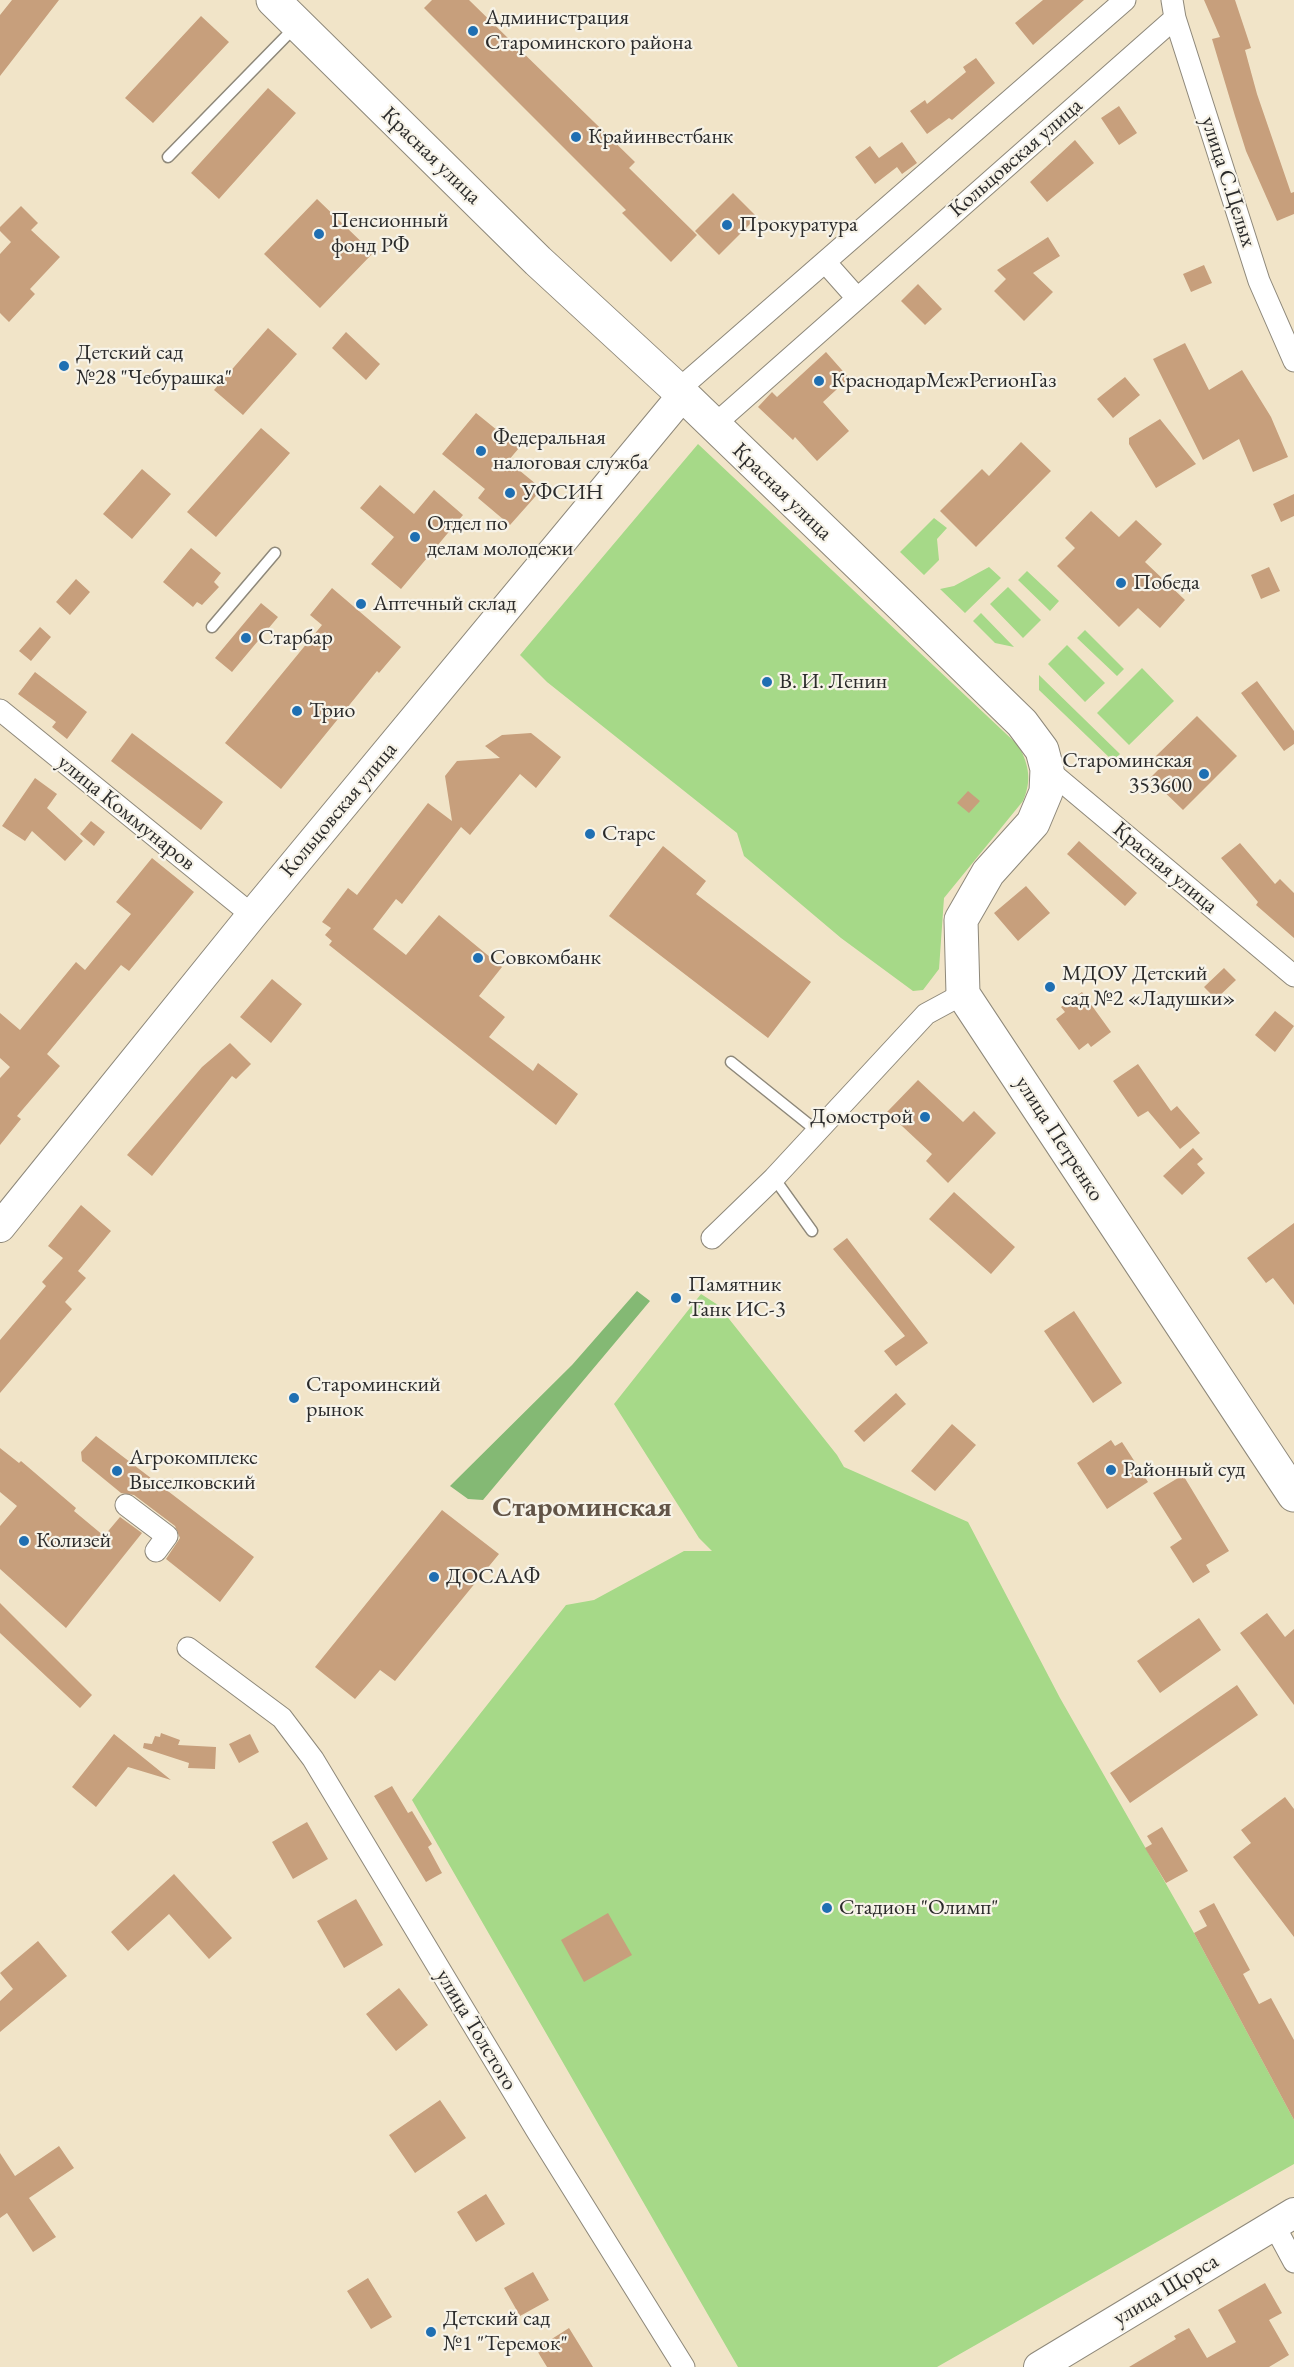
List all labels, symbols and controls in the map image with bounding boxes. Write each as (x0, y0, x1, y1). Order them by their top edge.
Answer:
place label: Администрация Староминского района (485, 5, 693, 56)
marker: Администрация Староминского района (466, 24, 480, 38)
street label: Кольцовская улица (944, 93, 1088, 223)
street label: Красная улица (376, 102, 486, 210)
street label: улица С.Целых (1194, 113, 1262, 251)
place label: Крайинвестбанк (588, 124, 733, 150)
marker: Крайинвестбанк (569, 130, 583, 144)
place label: Пенсионный фонд РФ (331, 208, 448, 260)
place label: Прокуратура (739, 212, 858, 238)
marker: Прокуратура (720, 218, 734, 232)
marker: Пенсионный фонд РФ (312, 227, 326, 241)
place label: Детский сад №28 "Чебурашка" (76, 340, 232, 392)
marker: Детский сад №28 "Чебурашка" (57, 359, 71, 373)
place label: КраснодарМежРегионГаз (831, 368, 1056, 394)
marker: КраснодарМежРегионГаз (812, 374, 826, 388)
place label: Федеральная налоговая служба (493, 425, 649, 476)
street label: Красная улица (727, 438, 837, 546)
marker: Федеральная налоговая служба (474, 444, 488, 458)
place label: УФСИН (522, 480, 603, 506)
marker: УФСИН (503, 486, 517, 500)
place label: Отдел по делам молодежи (427, 511, 573, 562)
marker: Отдел по делам молодежи (408, 530, 422, 544)
place label: Победа (1133, 570, 1200, 596)
marker: Победа (1114, 576, 1128, 590)
place label: Аптечный склад (373, 591, 516, 617)
marker: Аптечный склад (354, 597, 368, 611)
place label: Старбар (258, 625, 333, 651)
marker: Старбар (239, 631, 253, 645)
place label: В. И. Ленин (779, 669, 887, 695)
marker: В. И. Ленин (760, 675, 774, 689)
place label: Трио (309, 698, 355, 724)
marker: Трио (290, 704, 304, 718)
street label: Кольцовская улица (275, 737, 403, 883)
place label: Староминская 353600 (1062, 748, 1192, 800)
street label: улица Коммунаров (52, 749, 200, 877)
marker: Староминская 353600 (1197, 767, 1211, 781)
street label: Красная улица (1107, 817, 1223, 919)
place label: Старс (602, 821, 656, 847)
marker: Старс (583, 827, 597, 841)
place label: Совкомбанк (490, 945, 601, 971)
marker: Совкомбанк (471, 951, 485, 965)
place label: МДОУ Детский сад №2 «Ладушки» (1062, 961, 1235, 1012)
marker: МДОУ Детский сад №2 «Ладушки» (1043, 980, 1057, 994)
street label: улица Петренко (1009, 1071, 1109, 1207)
place label: Домострой (810, 1104, 913, 1130)
marker: Домострой (918, 1110, 932, 1124)
place label: Памятник Танк ИС-3 (688, 1272, 785, 1324)
marker: Памятник Танк ИС-3 (669, 1291, 683, 1305)
place label: Староминский рынок (306, 1372, 441, 1424)
marker: Староминский рынок (287, 1391, 301, 1405)
place label: Агрокомплекс Выселковский (129, 1445, 258, 1496)
place label: Районный суд (1123, 1457, 1245, 1483)
marker: Районный суд (1104, 1463, 1118, 1477)
marker: Агрокомплекс Выселковский (110, 1464, 124, 1478)
district label: Староминская (492, 1491, 672, 1525)
place label: Колизей (36, 1528, 111, 1554)
marker: Колизей (17, 1534, 31, 1548)
place label: ДОСААФ (446, 1564, 540, 1590)
marker: ДОСААФ (427, 1570, 441, 1584)
place label: Стадион "Олимп" (839, 1895, 999, 1921)
marker: Стадион "Олимп" (820, 1901, 834, 1915)
street label: улица Толстого (429, 1965, 523, 2095)
street label: улица Щорса (1109, 2248, 1223, 2332)
place label: Детский сад №1 "Теремок" (443, 2306, 568, 2358)
marker: Детский сад №1 "Теремок" (424, 2325, 438, 2339)

